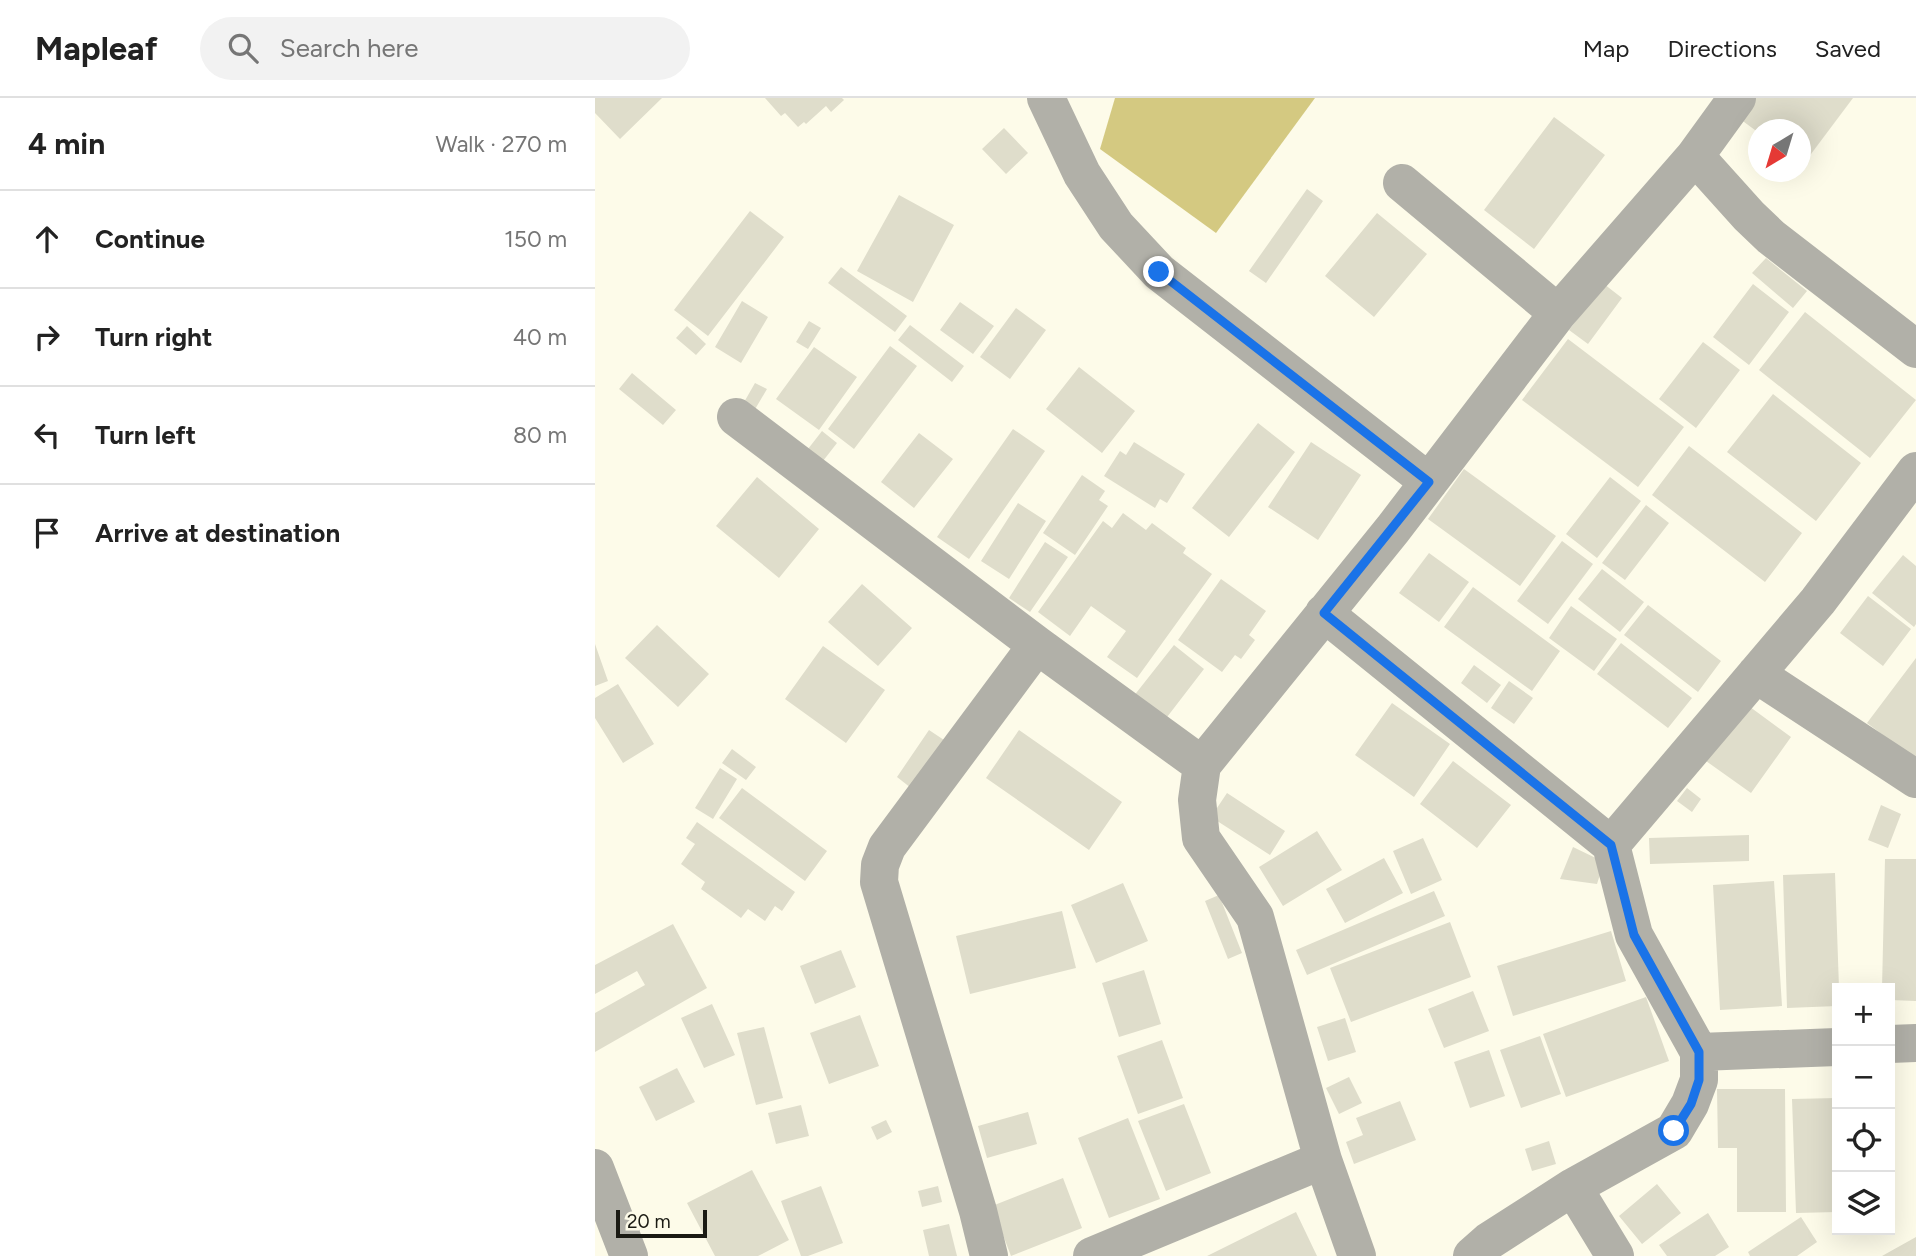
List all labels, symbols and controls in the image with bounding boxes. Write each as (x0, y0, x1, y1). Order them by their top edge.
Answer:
search box (200, 17, 690, 80)
text: Mapleaf (35, 29, 158, 68)
icon: search (224, 29, 262, 67)
text: Search here (280, 32, 419, 64)
text: Map (1583, 34, 1629, 63)
text: Directions (1667, 34, 1777, 63)
text: Saved (1815, 34, 1881, 63)
north arrow (1748, 119, 1811, 182)
text: 4 min (28, 125, 105, 162)
text: Walk · 270 m (436, 130, 567, 158)
icon: ahead (28, 220, 66, 258)
text: Continue (95, 223, 205, 255)
text: 150 m (504, 225, 567, 253)
route end (1143, 256, 1174, 287)
icon: right (28, 318, 66, 356)
text: Turn right (95, 321, 212, 353)
text: 40 m (513, 323, 567, 351)
icon: left (28, 416, 66, 454)
text: Turn left (95, 419, 196, 451)
text: 80 m (513, 421, 567, 449)
icon: arrive (28, 514, 66, 552)
text: Arrive at destination (95, 517, 340, 549)
map controls (1832, 983, 1895, 1235)
button: + (1832, 983, 1895, 1046)
button: − (1832, 1046, 1895, 1109)
button: locate (1832, 1109, 1895, 1172)
route start (1658, 1115, 1689, 1146)
button: layers (1832, 1172, 1895, 1235)
scale bar (616, 1207, 707, 1239)
text: 20 m (627, 1210, 671, 1233)

